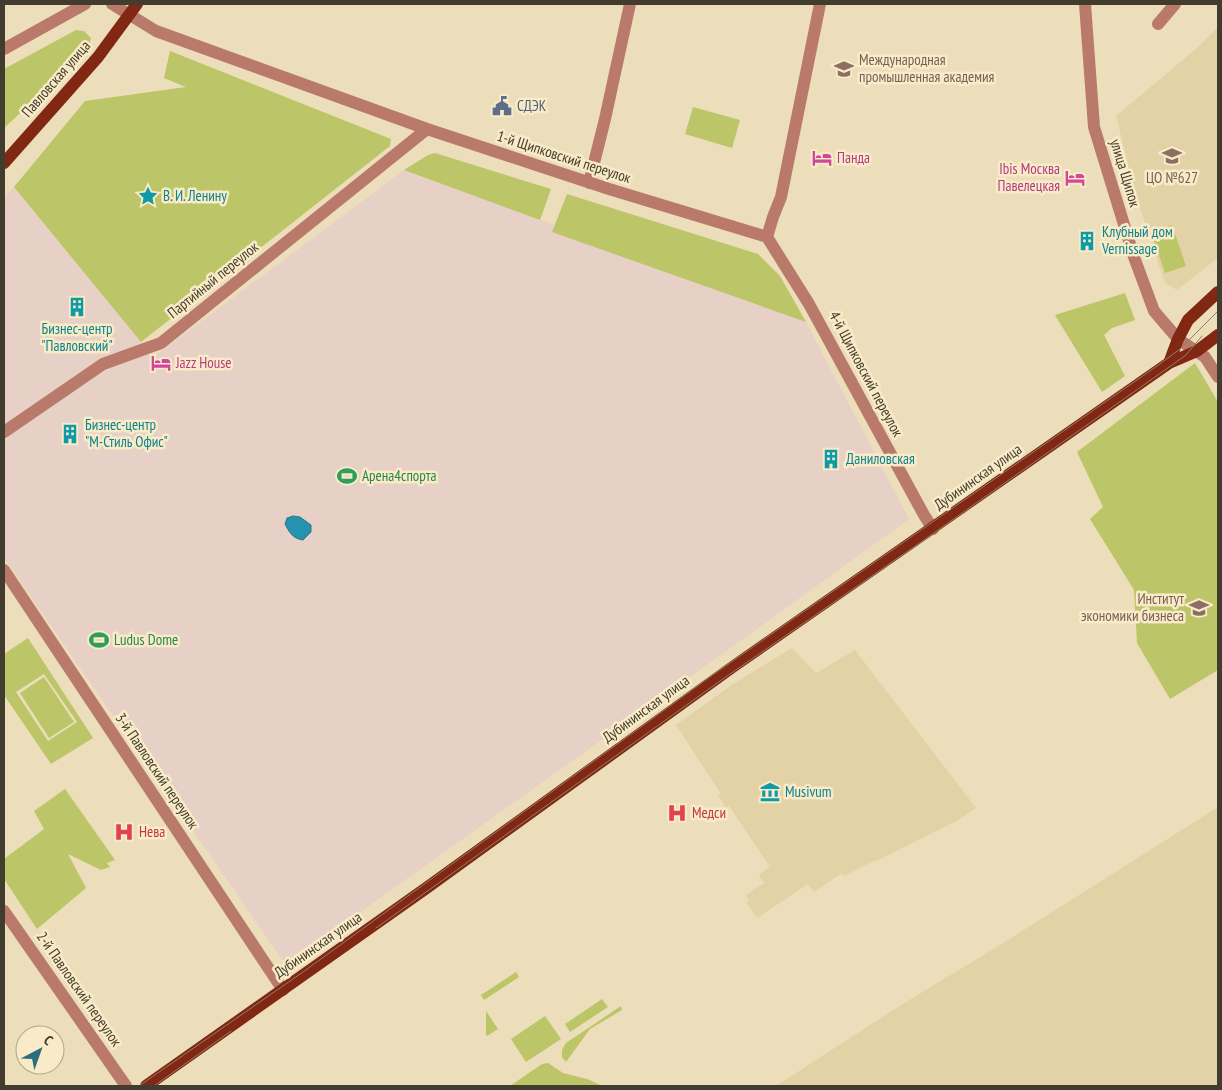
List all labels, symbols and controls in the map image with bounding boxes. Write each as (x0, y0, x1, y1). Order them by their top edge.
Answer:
street label: Павловская улица (17, 36, 94, 121)
place label: Международная промышленная академия (859, 50, 995, 86)
school or university icon: Международная промышленная академия (833, 58, 855, 80)
public building icon: СДЭК (491, 95, 513, 117)
place label: СДЭК (517, 96, 547, 115)
street label: 1-й Щипковский переулок (495, 126, 634, 187)
street label: улица Щипок (1106, 136, 1145, 209)
school or university icon: ЦО №627 (1161, 145, 1183, 167)
hotel icon: Панда (811, 147, 833, 169)
place label: Панда (837, 148, 870, 167)
place label: Ibis Москва Павелецкая (998, 159, 1060, 195)
hotel icon: Ibis Москва Павелецкая (1064, 167, 1086, 189)
place label: ЦО №627 (1146, 168, 1198, 187)
place icon: В. И. Ленину (137, 185, 159, 207)
place label: В. И. Ленину (163, 186, 227, 205)
place label: Клубный дом Vernissage (1101, 222, 1173, 258)
building icon: Клубный дом Vernissage (1076, 230, 1098, 252)
street label: Партийный переулок (163, 237, 262, 322)
building icon: Бизнес-центр "Павловский" (66, 296, 88, 318)
street label: 4-й Щипковский переулок (825, 308, 908, 440)
place label: Бизнес-центр "Павловский" (41, 319, 113, 355)
hotel icon: Jazz House (150, 352, 172, 374)
place label: Jazz House (175, 353, 232, 372)
place label: Бизнес-центр "М-Стиль Офис" (85, 415, 168, 451)
building icon: Бизнес-центр "М-Стиль Офис" (59, 423, 81, 445)
street label: Дубининская улица (930, 439, 1025, 514)
building icon: Даниловская (820, 448, 842, 470)
place label: Даниловская (846, 449, 915, 468)
sports icon: Арена4спорта (336, 465, 358, 487)
place label: Арена4спорта (362, 466, 437, 485)
place label: Институт экономики бизнеса (1081, 589, 1184, 625)
school or university icon: Институт экономики бизнеса (1188, 597, 1210, 619)
sports icon: Ludus Dome (88, 629, 110, 651)
place label: Ludus Dome (114, 630, 178, 649)
street label: Дубининская улица (598, 671, 693, 747)
street label: 3-й Павловский переулок (112, 709, 203, 833)
museum icon: Musivum (759, 781, 781, 803)
place label: Musivum (785, 782, 832, 801)
hospital icon: Медси (666, 802, 688, 824)
place label: Медси (692, 803, 726, 822)
hospital icon: Нева (113, 821, 135, 843)
place label: Нева (139, 822, 165, 841)
street label: Дубининская улица (270, 907, 365, 982)
street label: 2-й Павловский переулок (33, 928, 126, 1050)
north arrow (15, 1025, 65, 1075)
text: С (40, 1031, 57, 1049)

